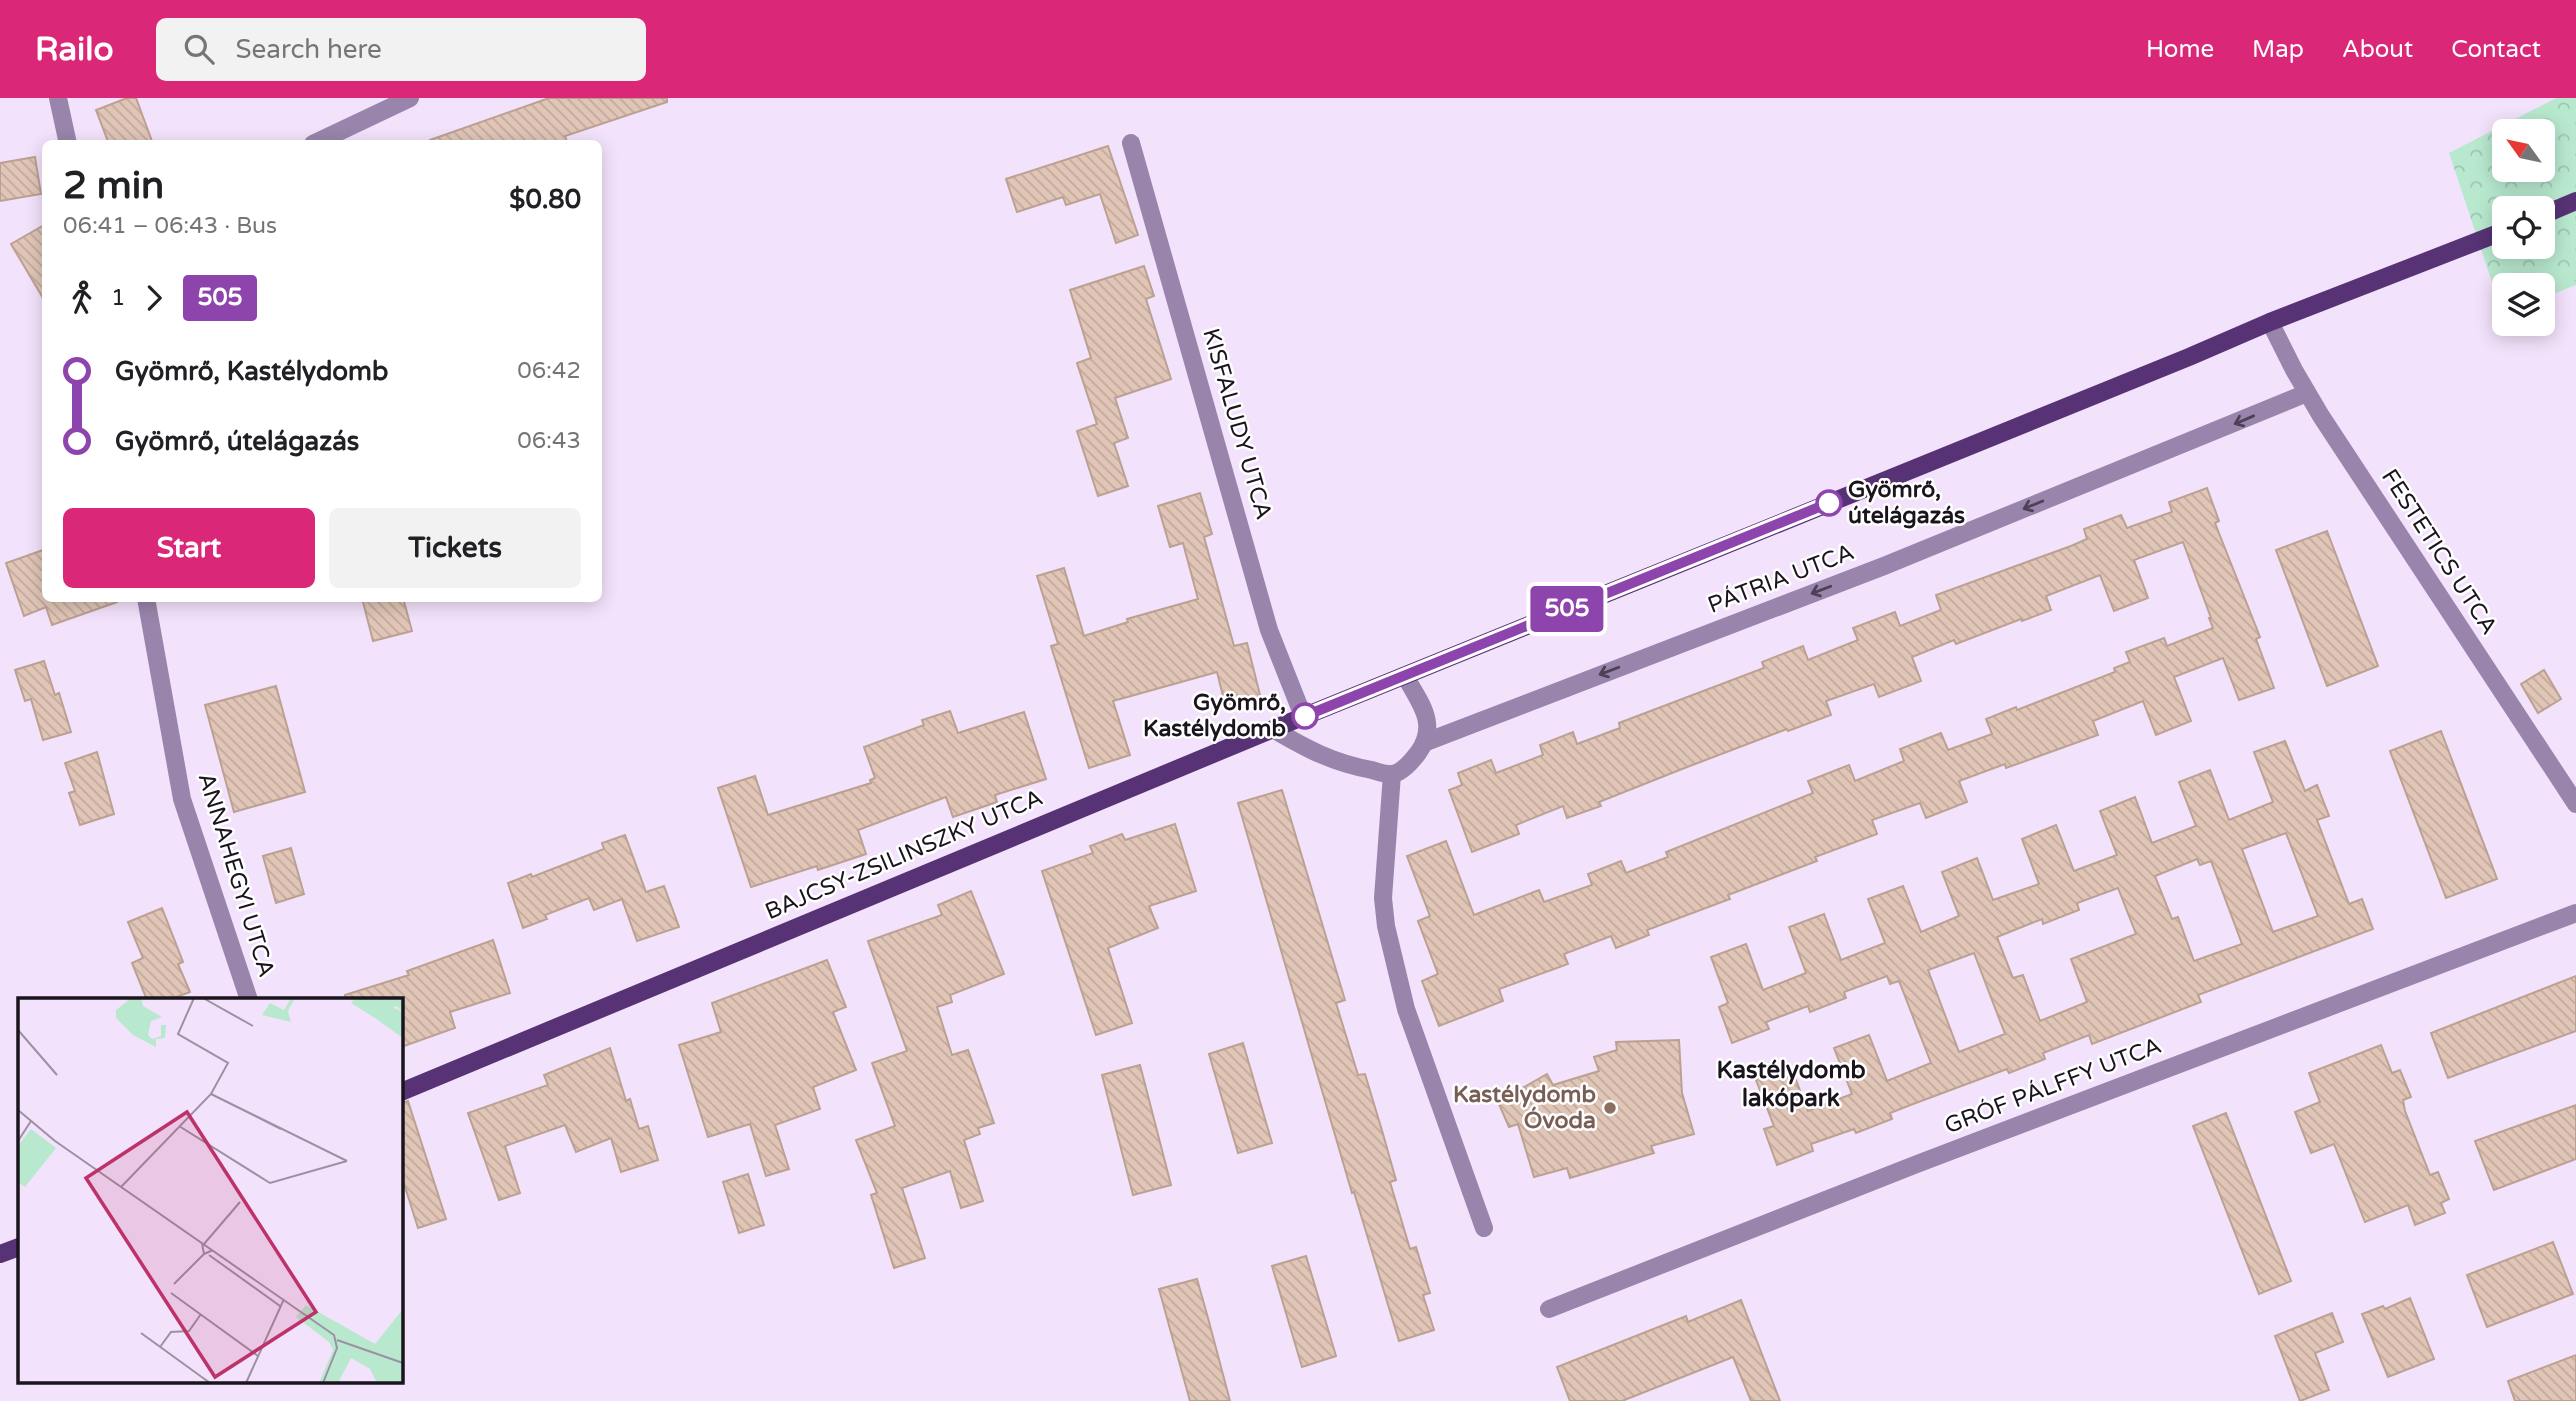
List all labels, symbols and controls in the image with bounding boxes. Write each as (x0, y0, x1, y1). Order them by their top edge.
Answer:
search box (156, 18, 646, 81)
text: Railo (35, 30, 114, 69)
icon: search (180, 30, 218, 68)
text: Search here (236, 34, 382, 65)
text: Home (2146, 35, 2214, 64)
text: Map (2252, 35, 2304, 64)
text: About (2342, 35, 2413, 64)
text: Contact (2451, 35, 2541, 64)
north arrow (2492, 119, 2555, 182)
map controls (2492, 119, 2555, 336)
text: 2 min (63, 163, 164, 209)
text: $0.80 (509, 184, 581, 215)
button: locate (2492, 196, 2555, 259)
text: 06:41 – 06:43 · Bus (63, 212, 277, 240)
button: layers (2492, 273, 2555, 336)
icon: walk (63, 279, 101, 317)
icon: forward (135, 279, 173, 317)
text: 505 (197, 283, 243, 312)
text: 1 (111, 284, 125, 312)
street label: KISFALUDY UTCA (1196, 325, 1278, 523)
text: Gyömrő, Kastélydomb (115, 356, 388, 387)
text: 06:42 (517, 357, 581, 385)
one-way arrow (2233, 414, 2255, 427)
text: Gyömrő, útelágazás (115, 426, 359, 457)
text: 06:43 (517, 427, 581, 455)
street label: FESTETICS UTCA (2375, 464, 2503, 640)
place label: Gyömrő, útelágazás (1848, 476, 1965, 530)
marker: Gyömrő, útelágazás (1816, 490, 1842, 516)
one-way arrow (2023, 500, 2044, 513)
button: Start (63, 508, 315, 588)
button: Tickets (329, 508, 581, 588)
street label: PÁTRIA UTCA (1704, 538, 1858, 620)
one-way arrow (1811, 584, 1833, 597)
line badge: 505 (1527, 586, 1607, 632)
text: 505 (1544, 594, 1590, 623)
one-way arrow (1599, 666, 1621, 679)
place label: Gyömrő, Kastélydomb (1143, 689, 1286, 743)
marker: Gyömrő, Kastélydomb (1292, 703, 1318, 729)
street label: ANNAHEGYI UTCA (192, 770, 280, 980)
street label: BAJCSY-ZSILINSZKY UTCA (761, 784, 1047, 926)
inset map (18, 998, 402, 1384)
street label: GRÓF PÁLFFY UTCA (1941, 1032, 2165, 1140)
district label: Kastélydomb lakópark (1716, 1056, 1866, 1113)
place label: Kastélydomb Óvoda (1453, 1081, 1596, 1135)
marker: Kastélydomb Óvoda (1602, 1100, 1618, 1116)

